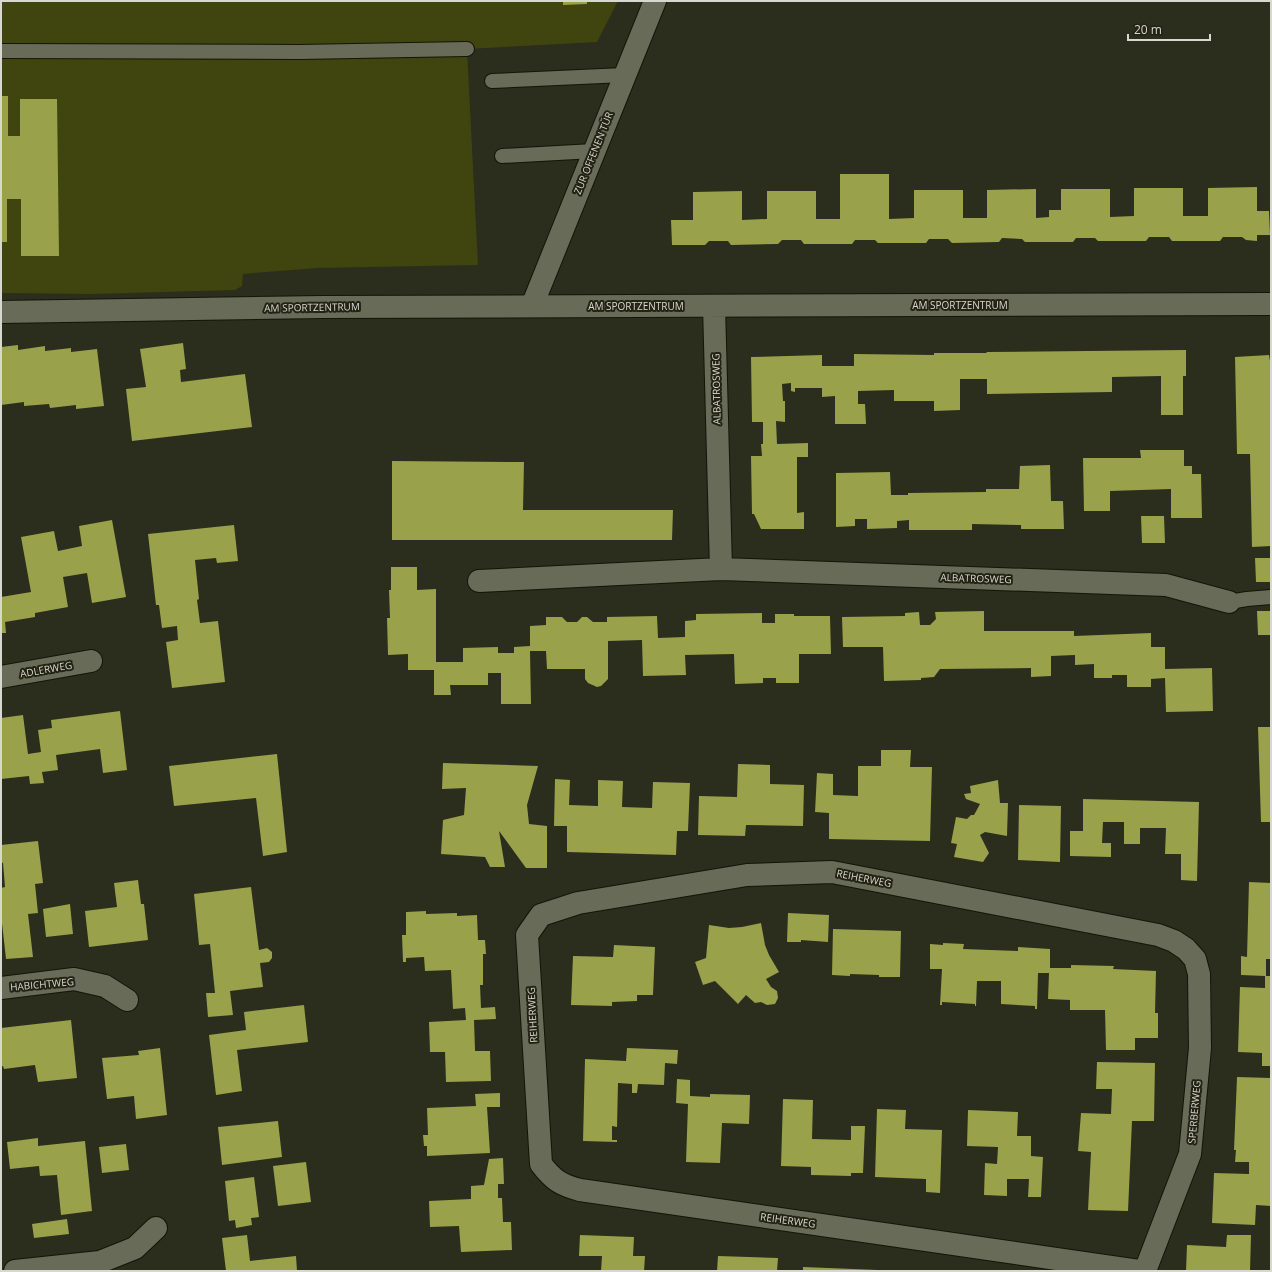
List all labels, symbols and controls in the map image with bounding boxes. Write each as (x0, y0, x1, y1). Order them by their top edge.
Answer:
scale bar (1128, 16, 1210, 42)
text: 20 m (1134, 21, 1162, 38)
street label: ZUR OFFENEN TÜR (570, 110, 616, 196)
street label: AM SPORTZENTRUM (912, 298, 1008, 312)
street label: AM SPORTZENTRUM (264, 299, 360, 315)
street label: AM SPORTZENTRUM (588, 299, 684, 313)
street label: ALBATROSWEG (708, 353, 724, 425)
street label: ALBATROSWEG (940, 570, 1012, 586)
street label: ADLERWEG (19, 658, 73, 680)
street label: REIHERWEG (835, 866, 893, 890)
street label: HABICHTWEG (9, 974, 75, 994)
street label: REIHERWEG (524, 987, 540, 1043)
street label: SPERBERWEG (1184, 1080, 1204, 1144)
street label: REIHERWEG (759, 1209, 817, 1231)

